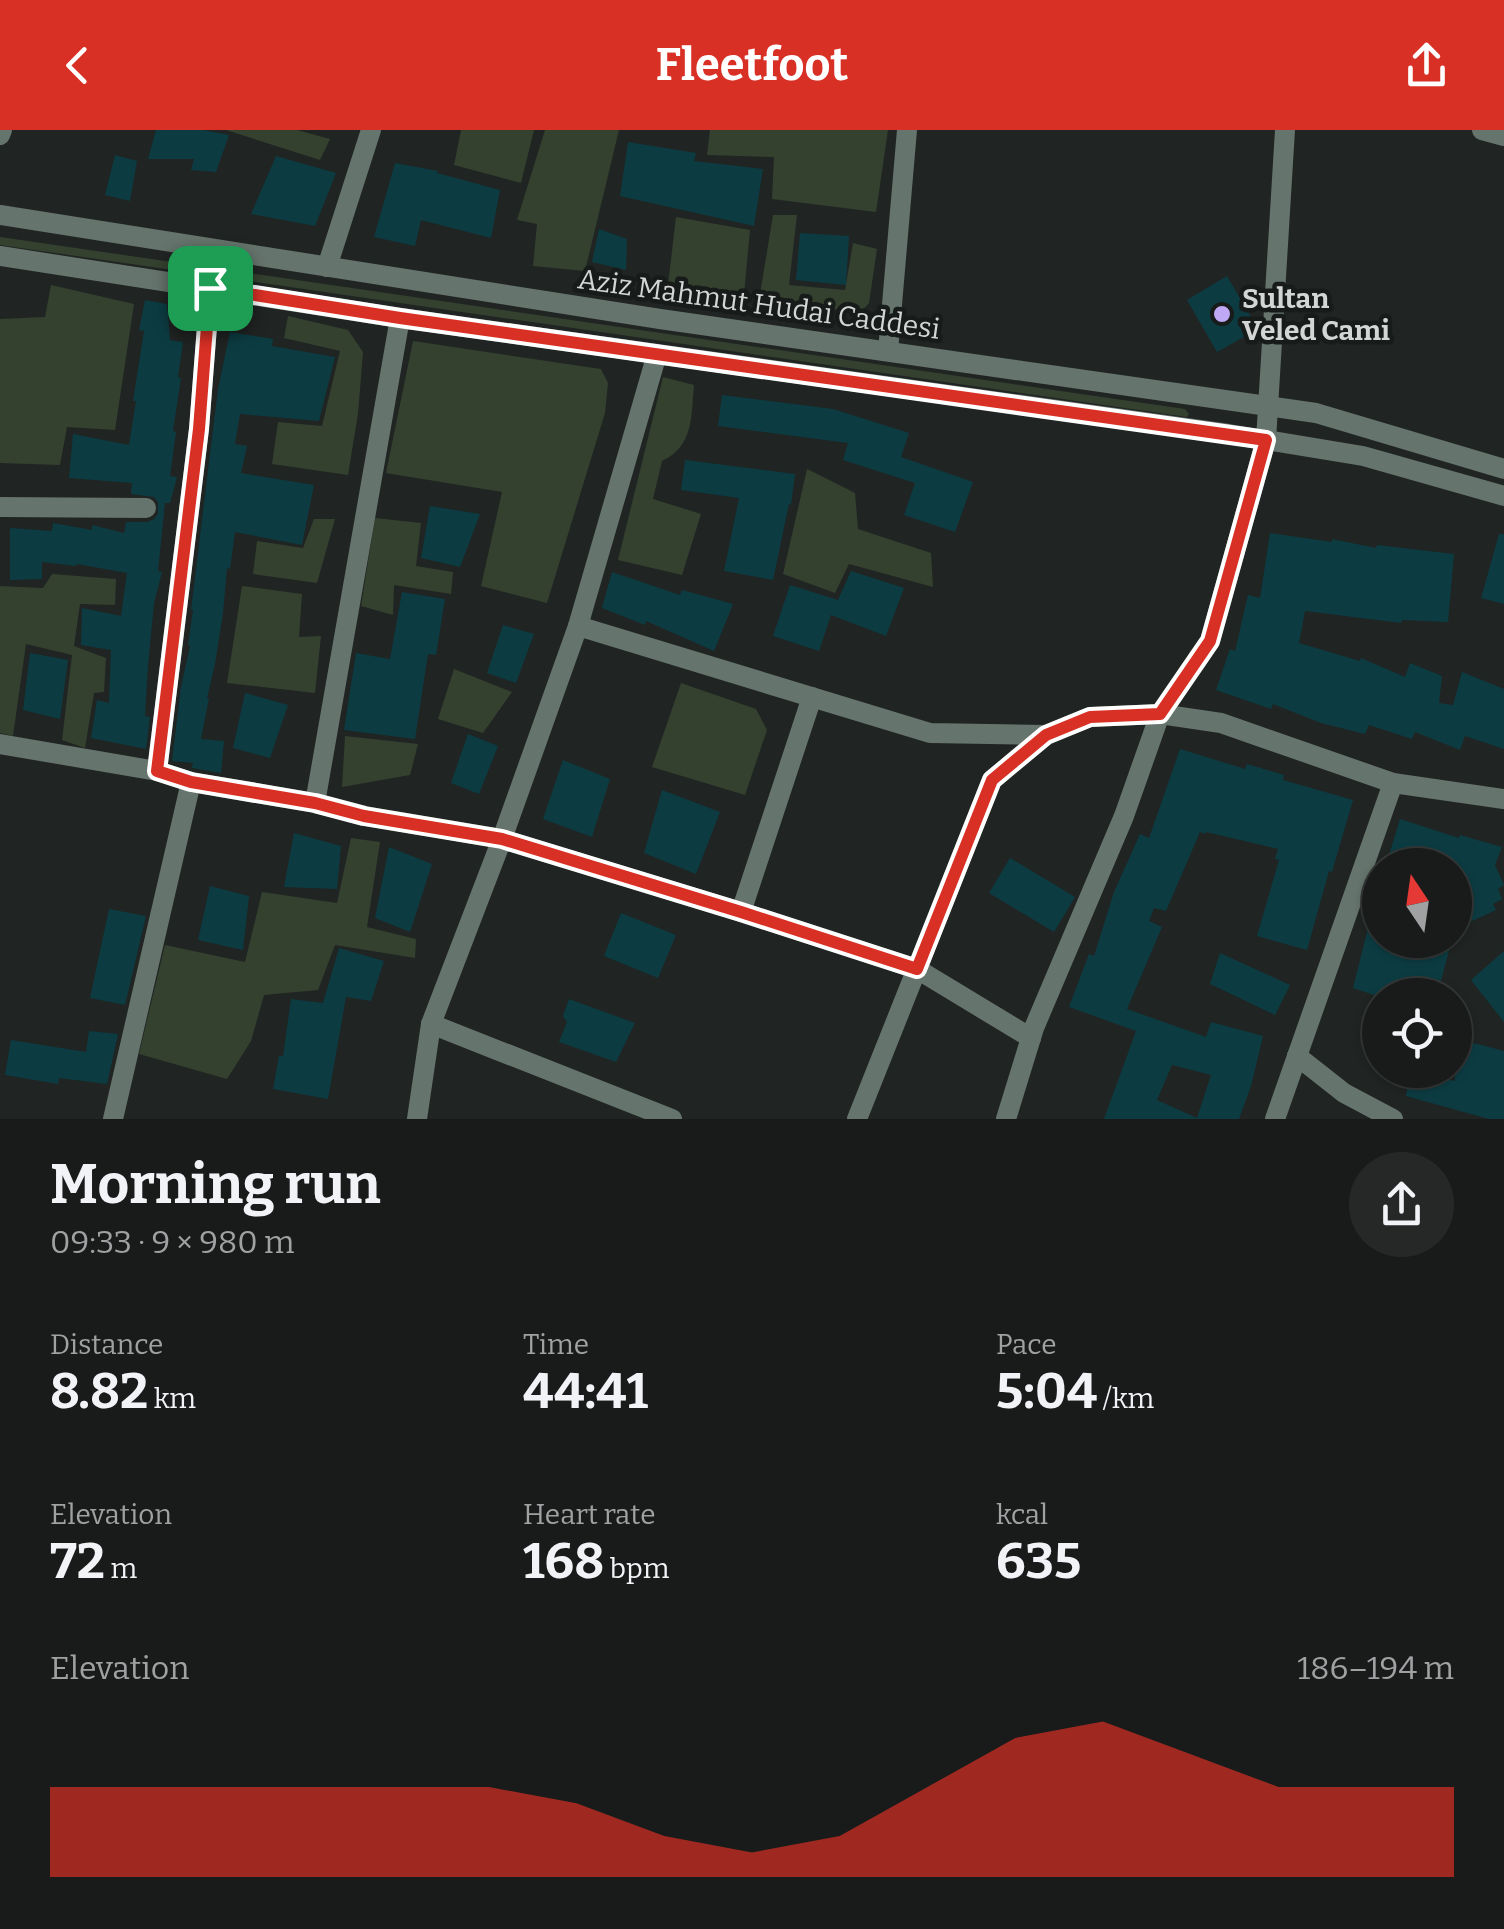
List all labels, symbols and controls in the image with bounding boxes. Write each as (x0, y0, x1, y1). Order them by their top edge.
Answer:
icon: back (50, 38, 105, 93)
text: Fleetfoot (656, 38, 848, 92)
icon: share (1399, 38, 1454, 93)
pin (168, 246, 253, 331)
icon: arrive (183, 261, 238, 316)
street label: Aziz Mahmut Hudai Caddesi (576, 262, 942, 346)
place label: Sultan Veled Cami (1242, 282, 1390, 347)
marker: Sultan Veled Cami (1211, 303, 1233, 325)
north arrow (1362, 848, 1472, 958)
map controls (1362, 848, 1472, 1088)
button: locate (1362, 978, 1472, 1088)
text: Morning run (50, 1152, 381, 1218)
button: share (1349, 1152, 1454, 1257)
text: 09:33 · 9 × 980 m (50, 1223, 295, 1261)
text: Distance (50, 1328, 163, 1361)
text: Time (523, 1328, 589, 1361)
text: Pace (996, 1328, 1056, 1361)
text: 8.82 (50, 1361, 148, 1421)
text: 44:41 (523, 1361, 648, 1421)
text: 5:04 (996, 1361, 1097, 1421)
text: km (148, 1382, 196, 1415)
text: /km (1097, 1382, 1154, 1415)
text: Elevation (50, 1498, 172, 1531)
text: Heart rate (523, 1498, 655, 1531)
text: kcal (996, 1498, 1048, 1531)
text: 72 (50, 1531, 105, 1591)
text: 168 (523, 1531, 604, 1591)
text: 635 (996, 1531, 1081, 1591)
text: m (105, 1552, 137, 1585)
text: bpm (604, 1552, 669, 1585)
text: Elevation (50, 1649, 190, 1687)
text: 186–194 m (1297, 1649, 1454, 1687)

